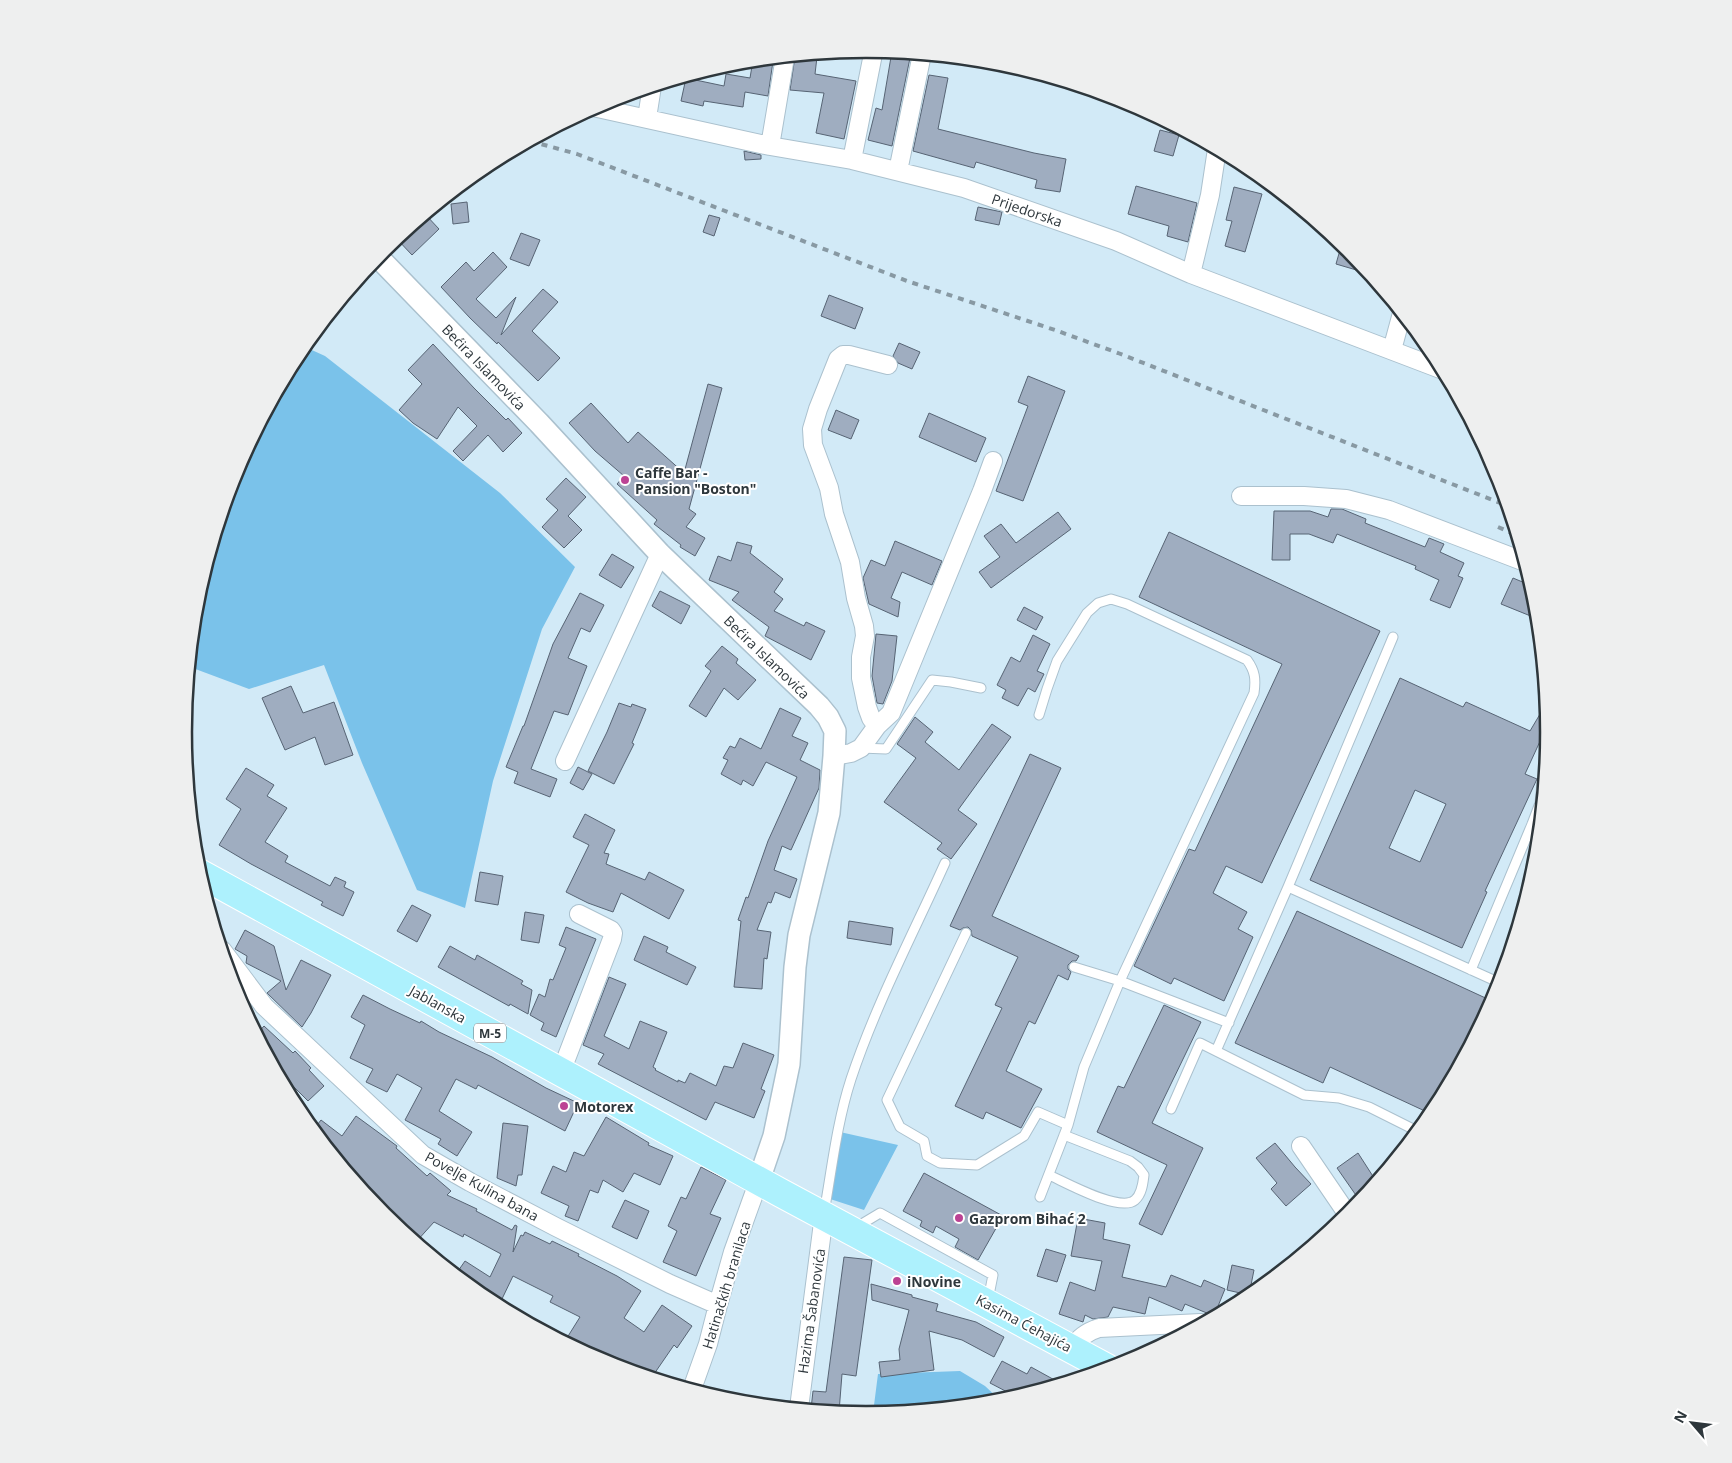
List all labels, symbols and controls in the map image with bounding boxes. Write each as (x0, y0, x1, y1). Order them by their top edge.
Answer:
street label: Prijedorska (989, 189, 1065, 231)
street label: Bećira Islamovića (438, 320, 530, 414)
place label: Caffe Bar - Pansion "Boston" (635, 463, 756, 498)
marker: Caffe Bar - Pansion "Boston" (619, 474, 631, 486)
street label: Bećira Islamovića (720, 611, 814, 703)
street label: Jablanska (405, 980, 470, 1027)
road number: M-5 (474, 1024, 506, 1042)
place label: Motorex (574, 1097, 634, 1116)
marker: Motorex (558, 1100, 570, 1112)
street label: Povelje Kulina bana (422, 1147, 542, 1225)
place label: Gazprom Bihać 2 (969, 1209, 1086, 1228)
marker: Gazprom Bihać 2 (953, 1212, 965, 1224)
street label: Hatinačkih branilaca (698, 1219, 754, 1351)
street label: Hazima Šabanovića (793, 1247, 829, 1375)
place label: iNovine (907, 1272, 961, 1291)
marker: iNovine (891, 1275, 903, 1287)
street label: Kasima Ćehajića (973, 1290, 1075, 1356)
north arrow (1667, 1398, 1717, 1448)
text: N (1669, 1407, 1691, 1426)

